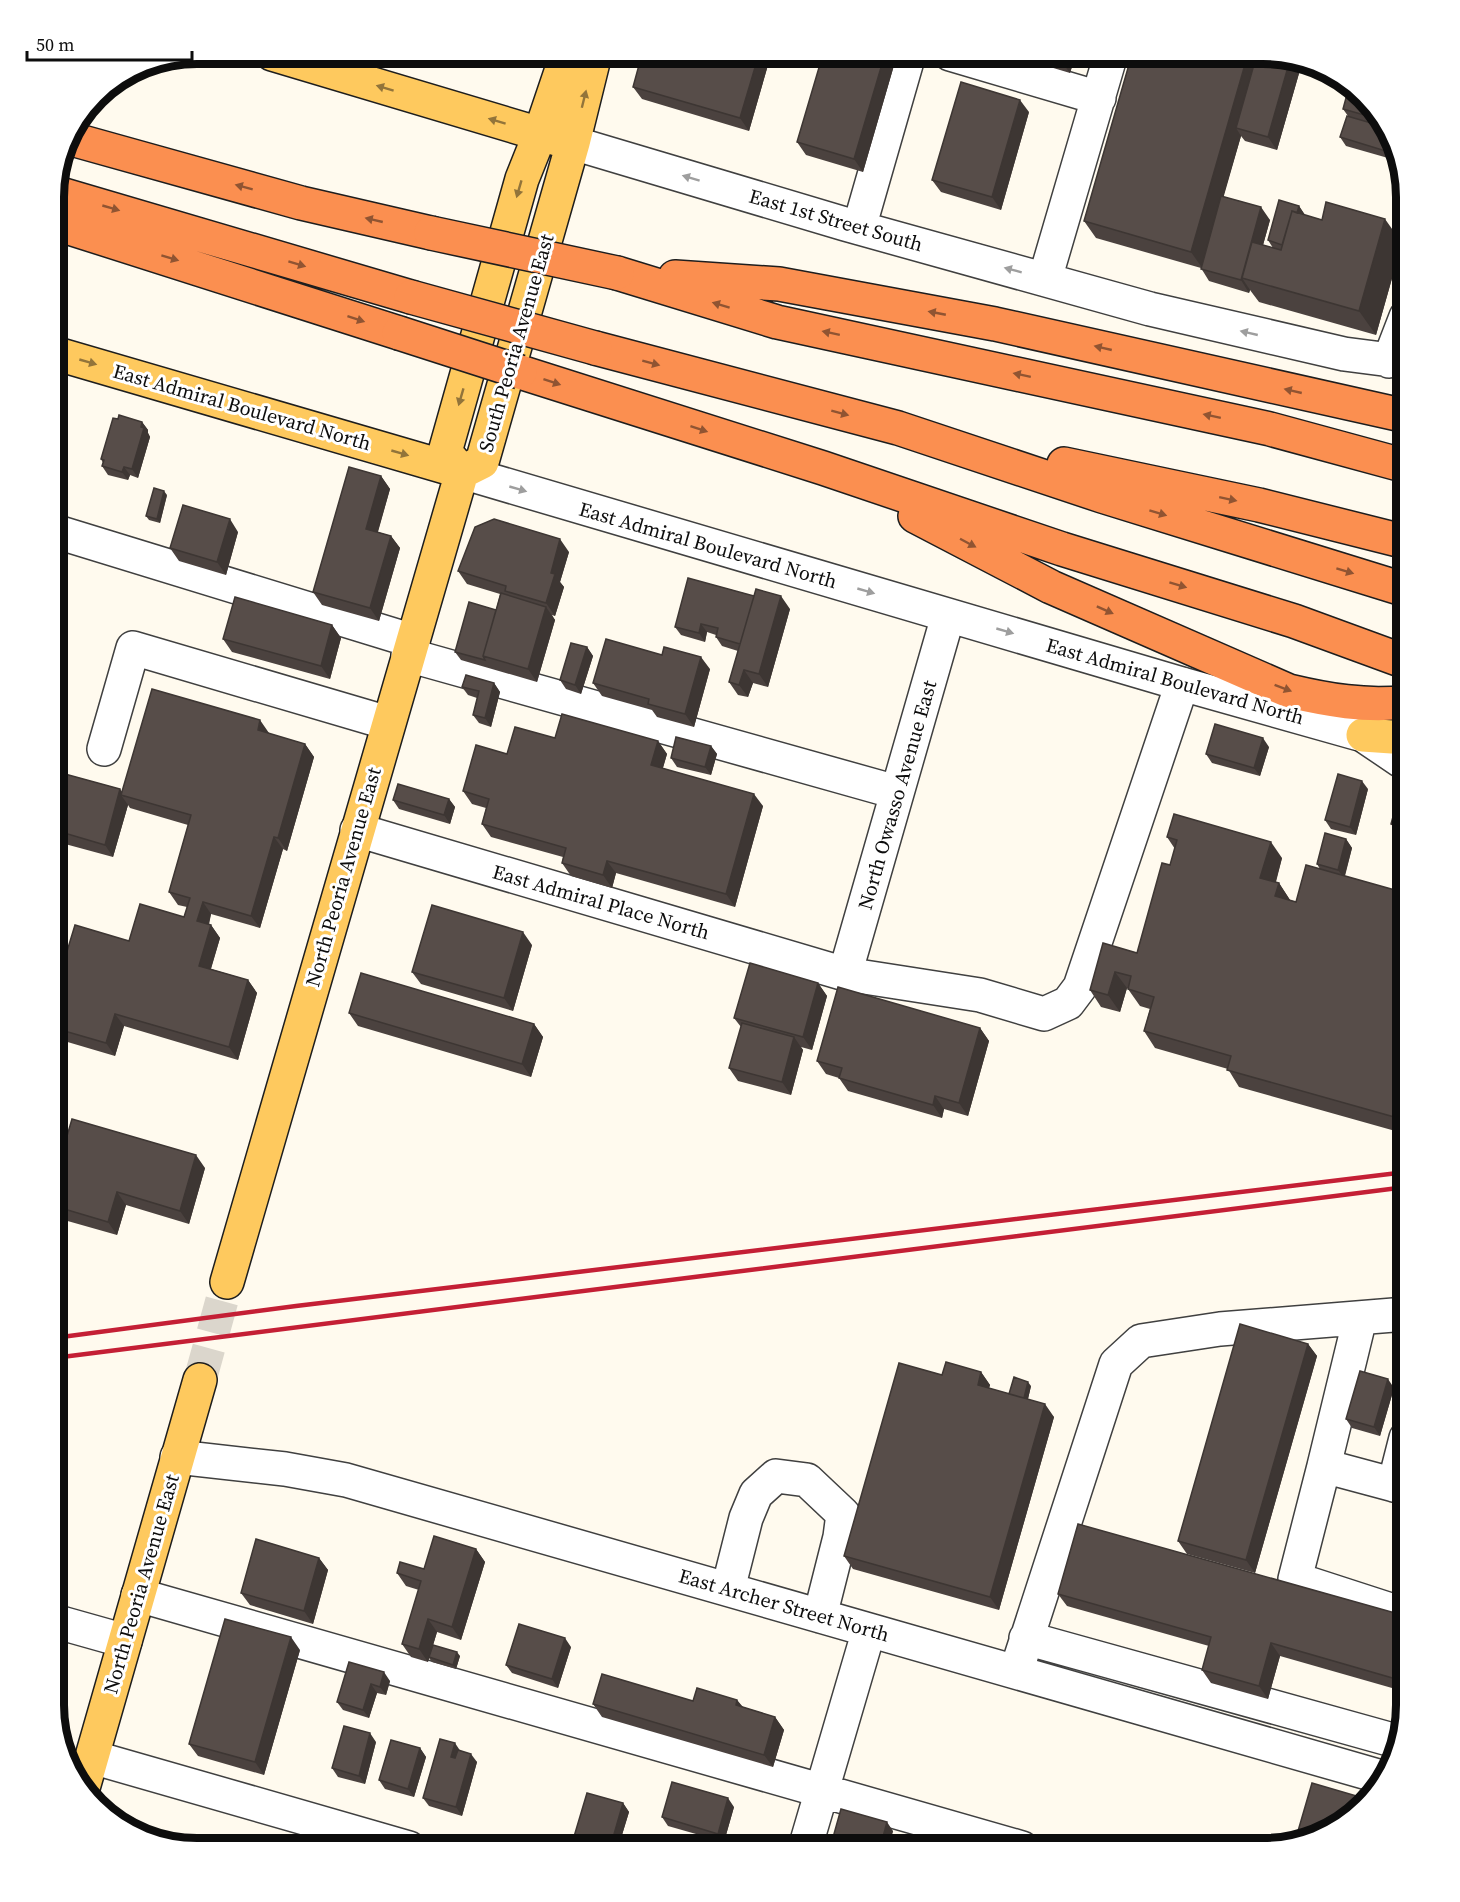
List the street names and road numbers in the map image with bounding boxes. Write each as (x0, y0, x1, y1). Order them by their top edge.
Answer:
street label: East 1st Street South (746, 182, 926, 258)
street label: South Peoria Avenue East (471, 230, 561, 455)
street label: East Admiral Boulevard North (110, 357, 374, 457)
street label: East Admiral Boulevard North (576, 495, 840, 595)
street label: East Admiral Boulevard North (1043, 631, 1307, 731)
street label: North Owasso Avenue East (851, 677, 943, 913)
street label: North Peoria Avenue East (298, 764, 388, 990)
street label: East Admiral Place North (489, 858, 713, 946)
street label: North Peoria Avenue East (96, 1471, 186, 1697)
street label: East Archer Street North (676, 1562, 892, 1648)

